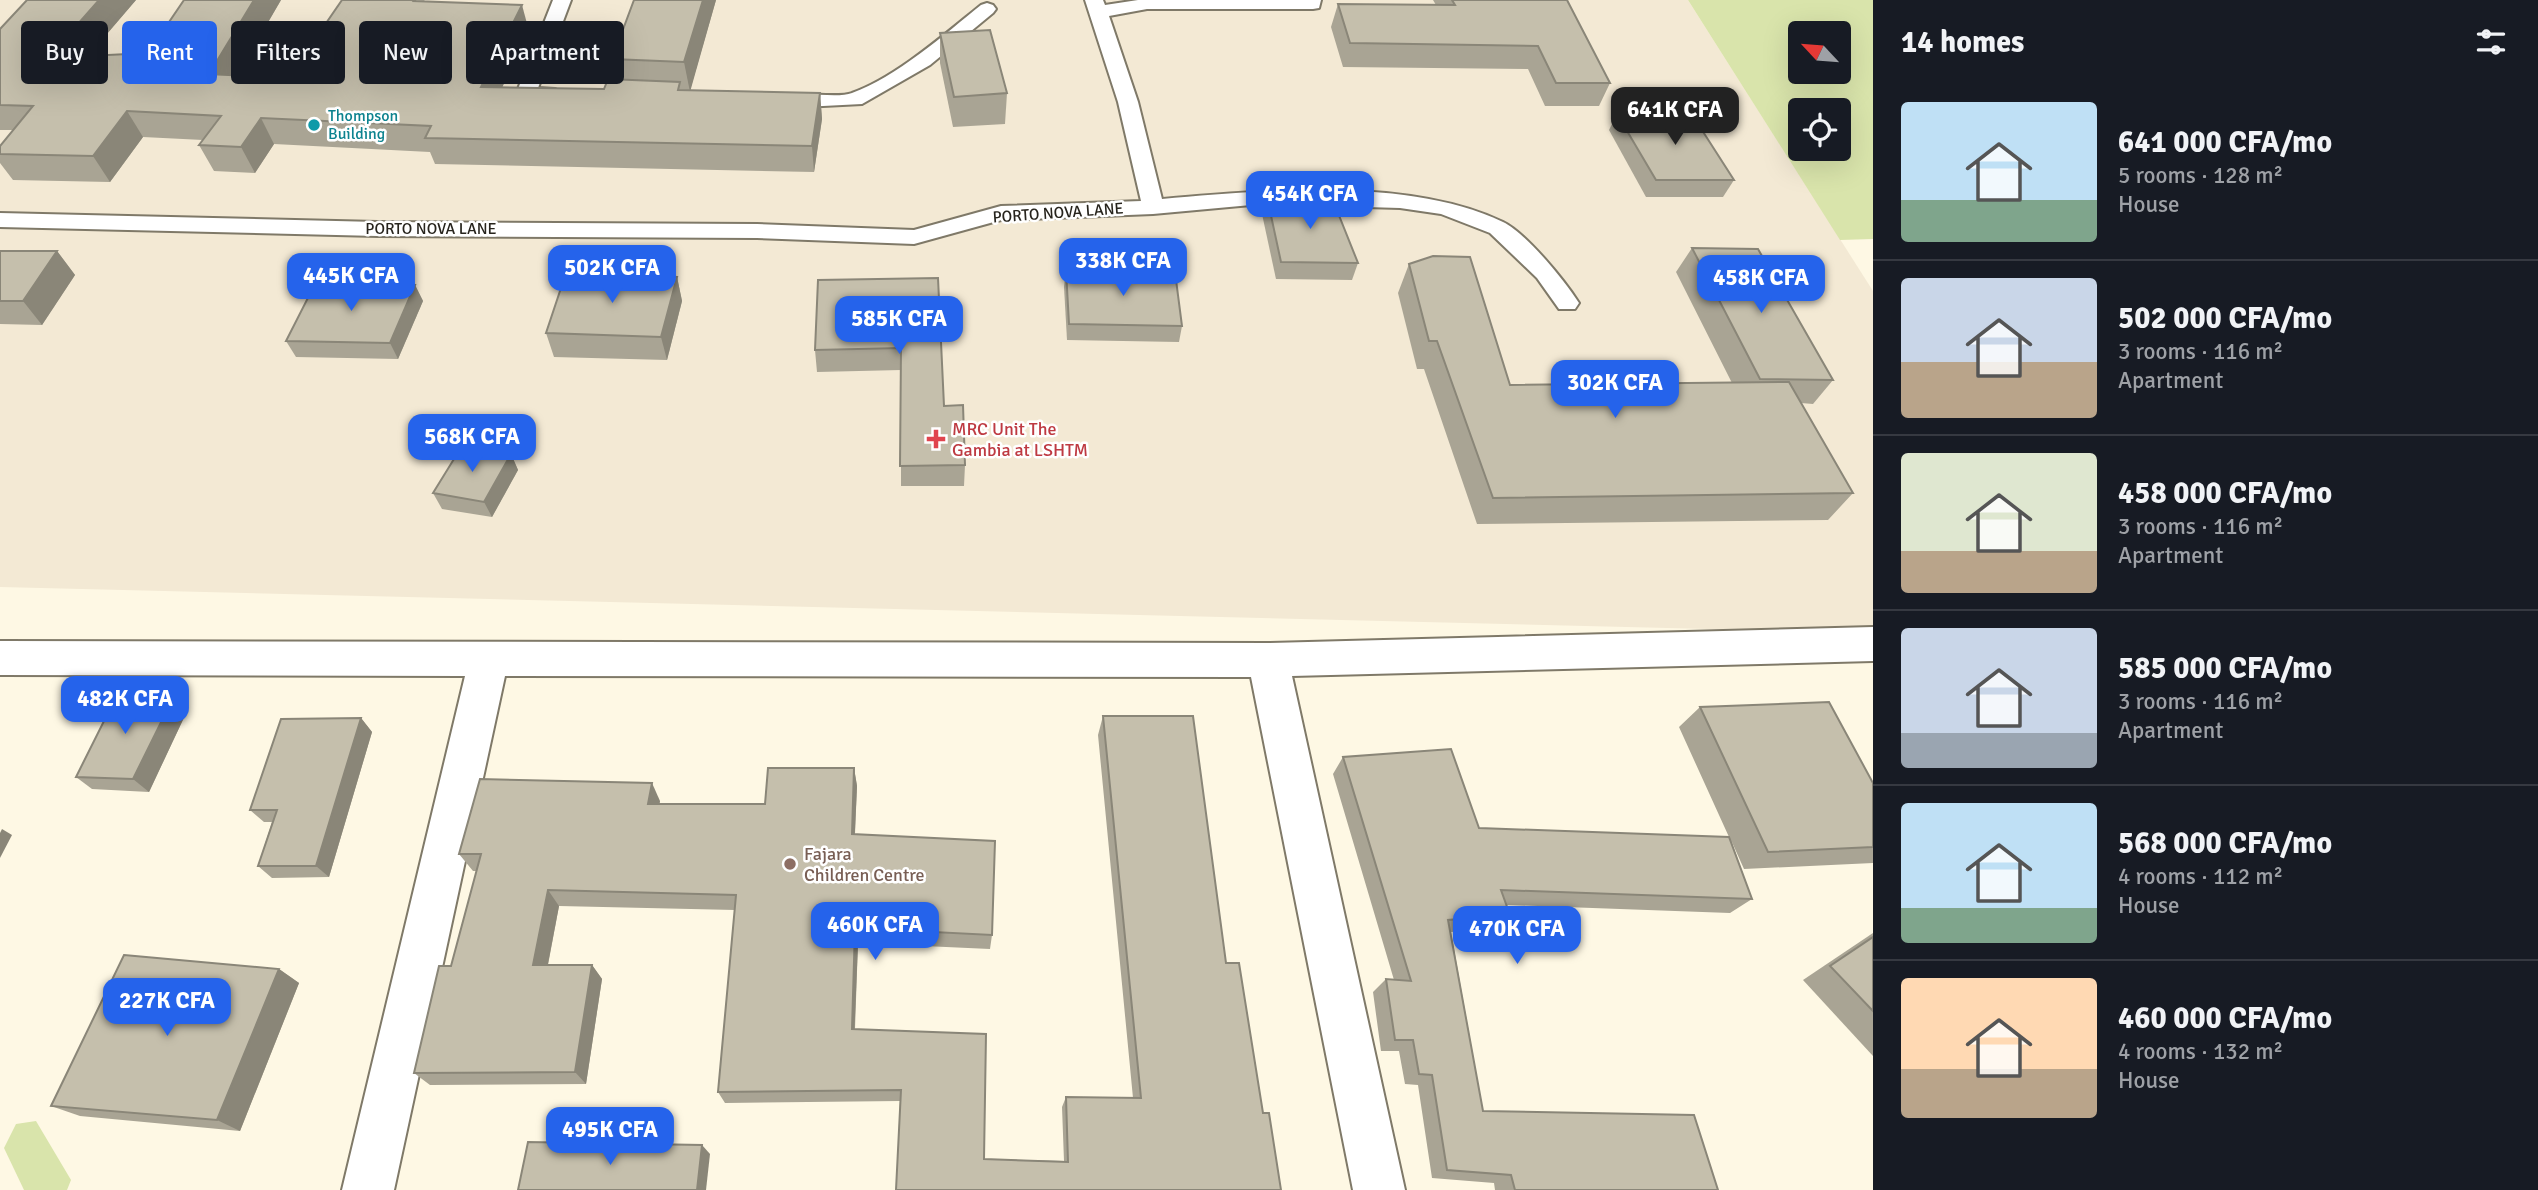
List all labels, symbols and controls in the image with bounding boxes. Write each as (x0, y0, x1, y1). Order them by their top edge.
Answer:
chip: Buy (21, 21, 108, 84)
chip: Rent (122, 21, 217, 84)
chip: Filters (231, 21, 345, 84)
chip: New (359, 21, 452, 84)
chip: Apartment (466, 21, 624, 84)
north arrow (1788, 21, 1852, 84)
map controls (1788, 21, 1851, 161)
icon: filters (2472, 23, 2510, 61)
text: 14 homes (1901, 24, 2024, 61)
pin: 641K CFA (1603, 88, 1747, 147)
text: 641K CFA (1627, 95, 1723, 124)
button: locate (1788, 98, 1851, 161)
place label: Thompson Building (328, 106, 398, 144)
marker: Thompson Building (306, 117, 322, 133)
text: 641 000 CFA/mo (2118, 124, 2332, 161)
icon: home (1957, 130, 2041, 214)
text: 5 rooms · 128 m² (2118, 161, 2283, 190)
pin: 454K CFA (1238, 172, 1382, 231)
text: 454K CFA (1262, 179, 1358, 208)
text: House (2118, 190, 2180, 219)
street label: PORTO NOVA LANE (992, 198, 1124, 228)
street label: PORTO NOVA LANE (365, 219, 497, 239)
pin: 338K CFA (1051, 238, 1195, 298)
pin: 502K CFA (540, 246, 684, 305)
text: 338K CFA (1075, 246, 1171, 275)
text: 502K CFA (564, 253, 660, 282)
pin: 445K CFA (279, 254, 423, 313)
pin: 458K CFA (1689, 256, 1833, 315)
text: 445K CFA (303, 261, 399, 290)
text: 458K CFA (1713, 263, 1809, 292)
pin: 585K CFA (827, 296, 971, 356)
text: 502 000 CFA/mo (2118, 300, 2332, 337)
text: 585K CFA (851, 304, 947, 333)
icon: home (1957, 306, 2041, 390)
text: 3 rooms · 116 m² (2118, 337, 2283, 366)
pin: 302K CFA (1543, 360, 1687, 420)
text: Apartment (2118, 366, 2223, 395)
text: 302K CFA (1567, 368, 1663, 397)
pin: 568K CFA (400, 414, 544, 474)
place label: MRC Unit The Gambia at LSHTM (952, 418, 1088, 461)
text: 568K CFA (424, 422, 520, 451)
marker: MRC Unit The Gambia at LSHTM (926, 429, 946, 449)
text: 458 000 CFA/mo (2118, 475, 2332, 512)
icon: home (1957, 481, 2041, 565)
text: 3 rooms · 116 m² (2118, 512, 2283, 541)
text: Apartment (2118, 541, 2223, 570)
text: 585 000 CFA/mo (2118, 650, 2332, 687)
icon: home (1957, 656, 2041, 740)
pin: 482K CFA (53, 676, 197, 736)
text: 482K CFA (77, 684, 173, 713)
text: 3 rooms · 116 m² (2118, 687, 2283, 716)
text: Apartment (2118, 716, 2223, 745)
text: 568 000 CFA/mo (2118, 825, 2332, 862)
icon: home (1957, 831, 2041, 915)
place label: Fajara Children Centre (804, 843, 924, 886)
marker: Fajara Children Centre (782, 856, 798, 872)
text: 4 rooms · 112 m² (2118, 862, 2283, 891)
text: House (2118, 891, 2180, 920)
pin: 460K CFA (803, 902, 947, 962)
pin: 470K CFA (1445, 906, 1589, 966)
text: 460K CFA (827, 910, 923, 939)
text: 470K CFA (1469, 914, 1565, 943)
pin: 227K CFA (95, 978, 239, 1038)
text: 227K CFA (119, 986, 215, 1015)
text: 460 000 CFA/mo (2118, 1000, 2332, 1037)
icon: home (1957, 1006, 2041, 1090)
text: 4 rooms · 132 m² (2118, 1037, 2283, 1066)
text: House (2118, 1066, 2180, 1095)
pin: 495K CFA (538, 1108, 682, 1167)
text: 495K CFA (562, 1115, 658, 1144)

